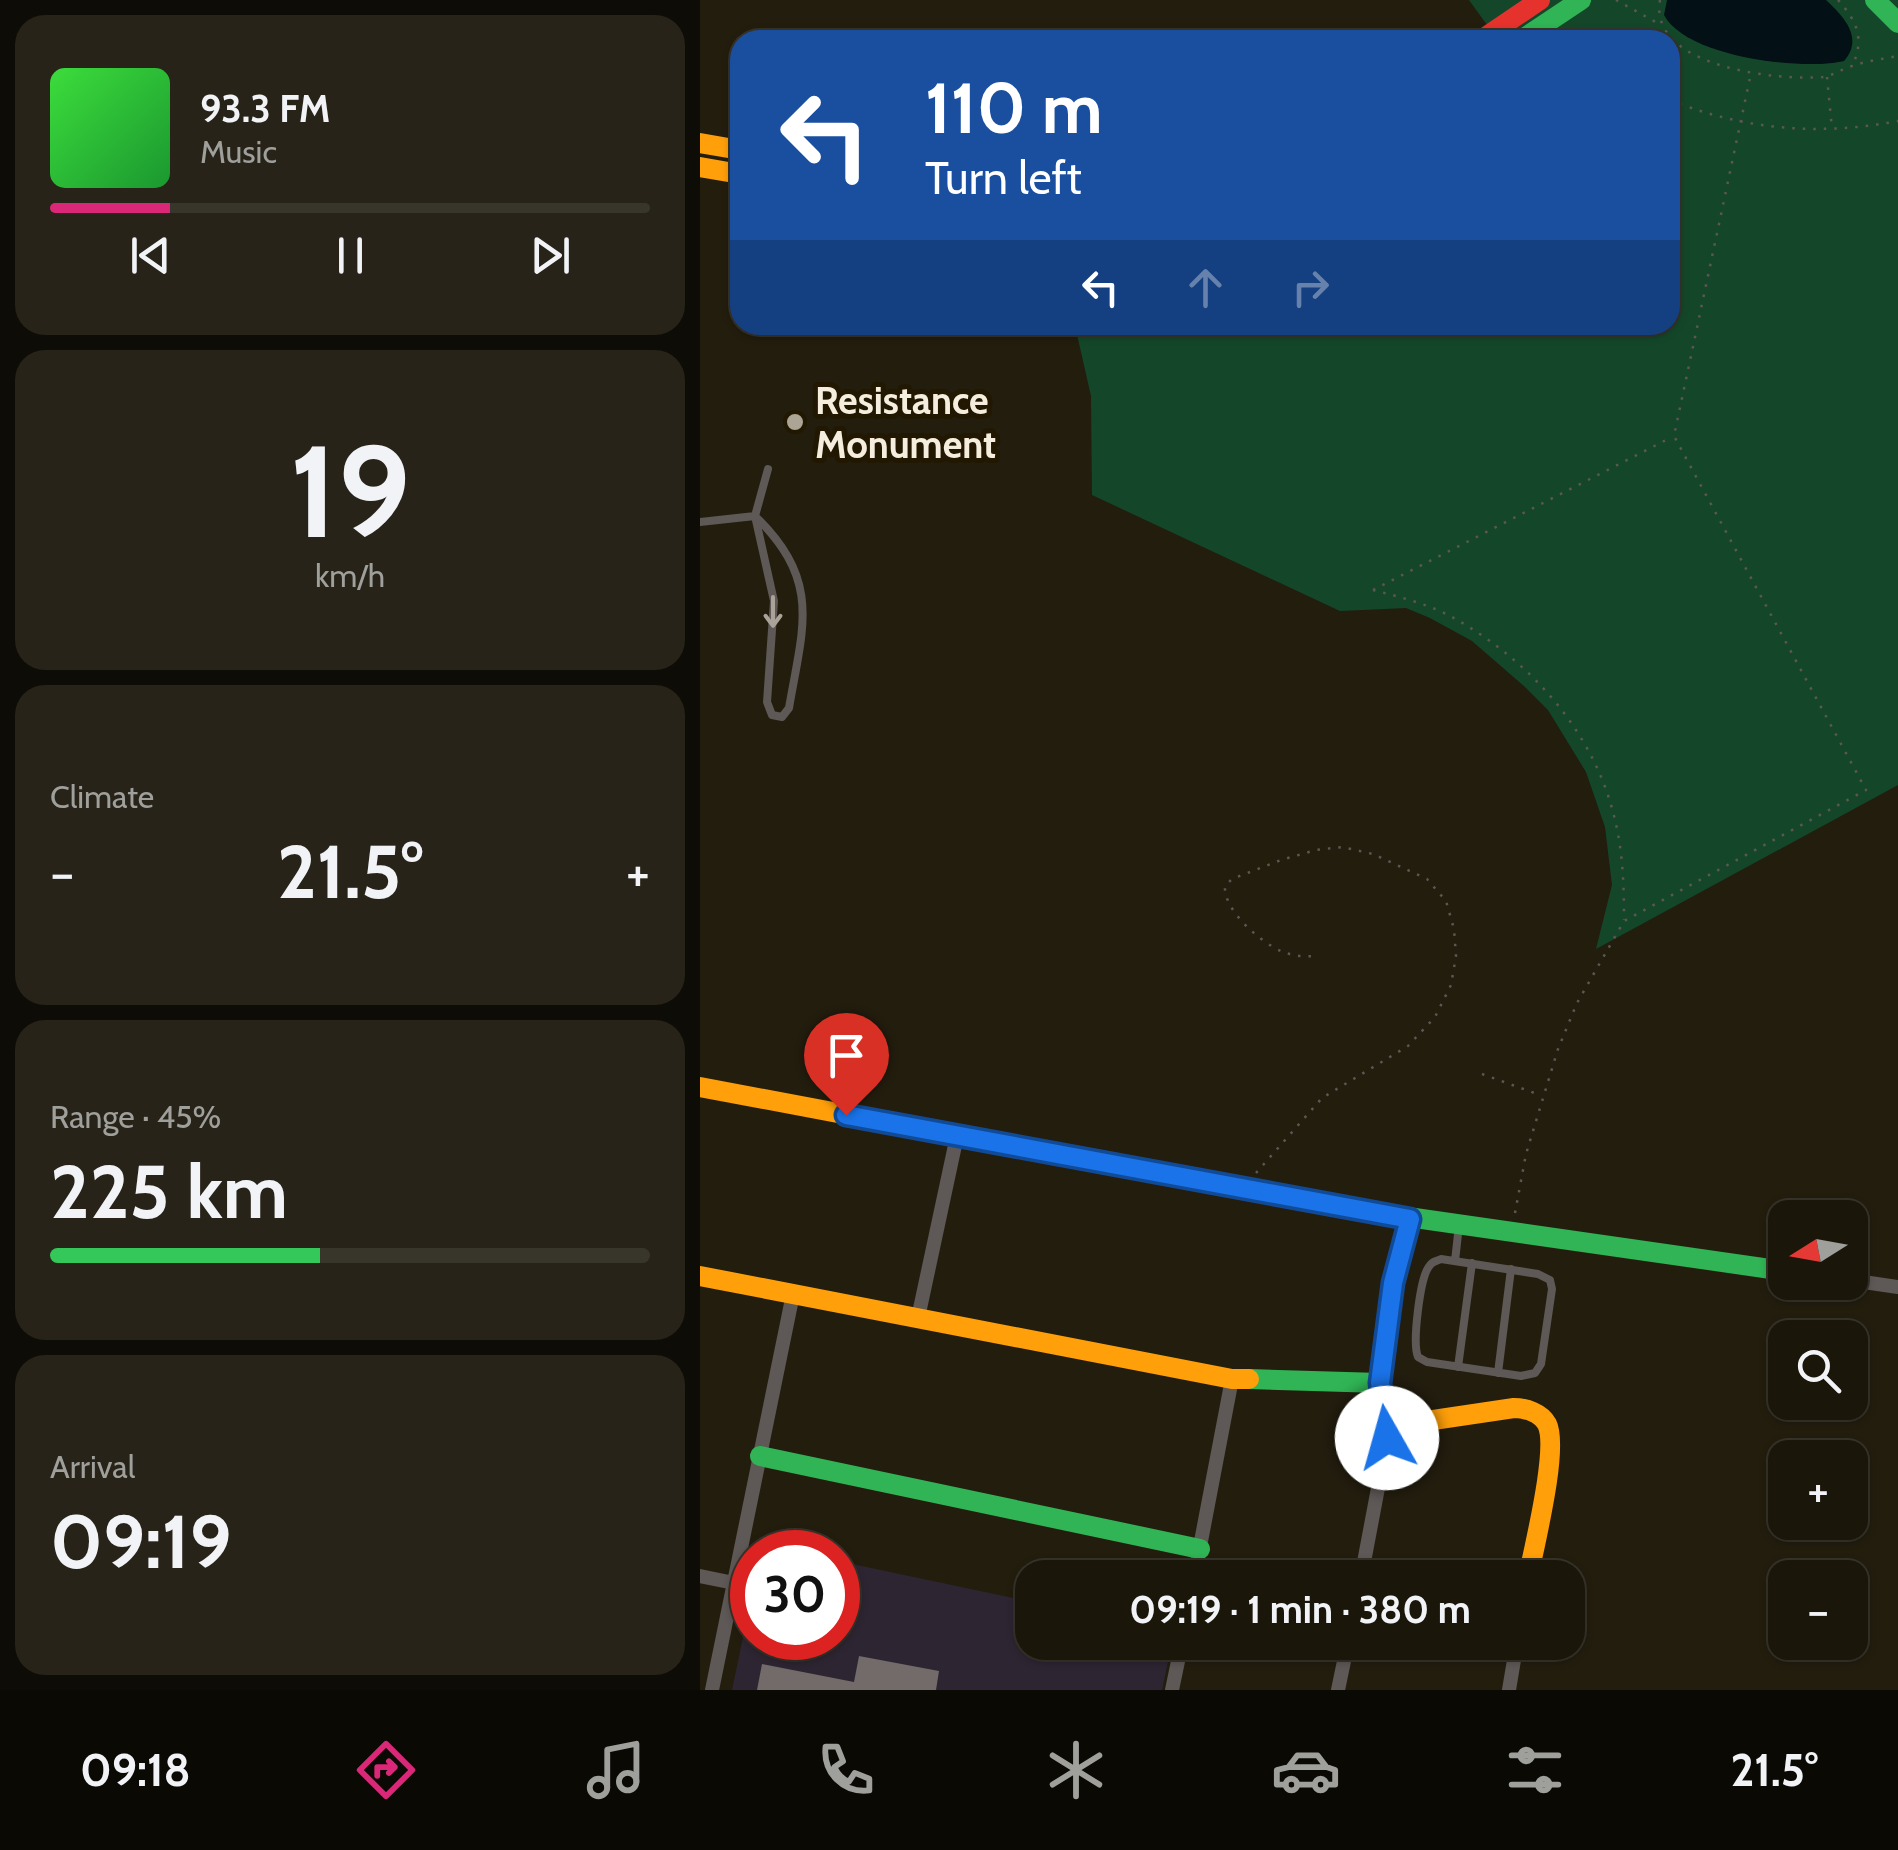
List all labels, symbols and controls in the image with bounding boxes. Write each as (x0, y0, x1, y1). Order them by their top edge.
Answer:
text: 110 m (925, 65, 1103, 151)
icon: left (760, 70, 890, 200)
text: 93.3 FM (200, 85, 330, 132)
text: Music (200, 132, 277, 171)
text: Turn left (925, 151, 1082, 205)
icon: previous (123, 228, 178, 283)
icon: pause (323, 228, 378, 283)
icon: next (523, 228, 578, 283)
icon: left (1073, 260, 1128, 315)
icon: ahead (1178, 260, 1233, 315)
icon: right (1283, 260, 1338, 315)
place label: Resistance Monument (815, 377, 996, 468)
marker: Resistance Monument (784, 411, 806, 433)
text: 19 (289, 412, 411, 570)
text: km/h (315, 556, 385, 595)
one-way arrow (764, 594, 782, 627)
text: Climate (50, 777, 154, 816)
text: 21.5° (277, 826, 423, 917)
text: − (50, 839, 74, 906)
text: + (626, 839, 650, 906)
pin (804, 1013, 889, 1116)
icon: arrive (819, 1028, 874, 1083)
text: Range · 45% (50, 1097, 221, 1136)
text: 225 km (50, 1146, 288, 1237)
north arrow (1768, 1200, 1868, 1300)
map controls (1768, 1200, 1868, 1660)
button: search (1768, 1320, 1868, 1420)
position arrow (1335, 1386, 1439, 1490)
button: + (1768, 1440, 1868, 1540)
text: Arrival (50, 1447, 135, 1486)
text: 09:19 (50, 1496, 232, 1587)
speed limit sign: 30 (730, 1530, 860, 1660)
button: − (1768, 1560, 1868, 1660)
text: 09:19 · 1 min · 380 m (1129, 1586, 1471, 1633)
icon: directions (351, 1735, 421, 1805)
icon: music (581, 1735, 651, 1805)
icon: phone (811, 1735, 881, 1805)
icon: climate (1041, 1735, 1111, 1805)
icon: car (1271, 1735, 1341, 1805)
icon: filters (1500, 1735, 1570, 1805)
text: 09:18 (80, 1743, 191, 1797)
text: 21.5° (1730, 1743, 1818, 1797)

